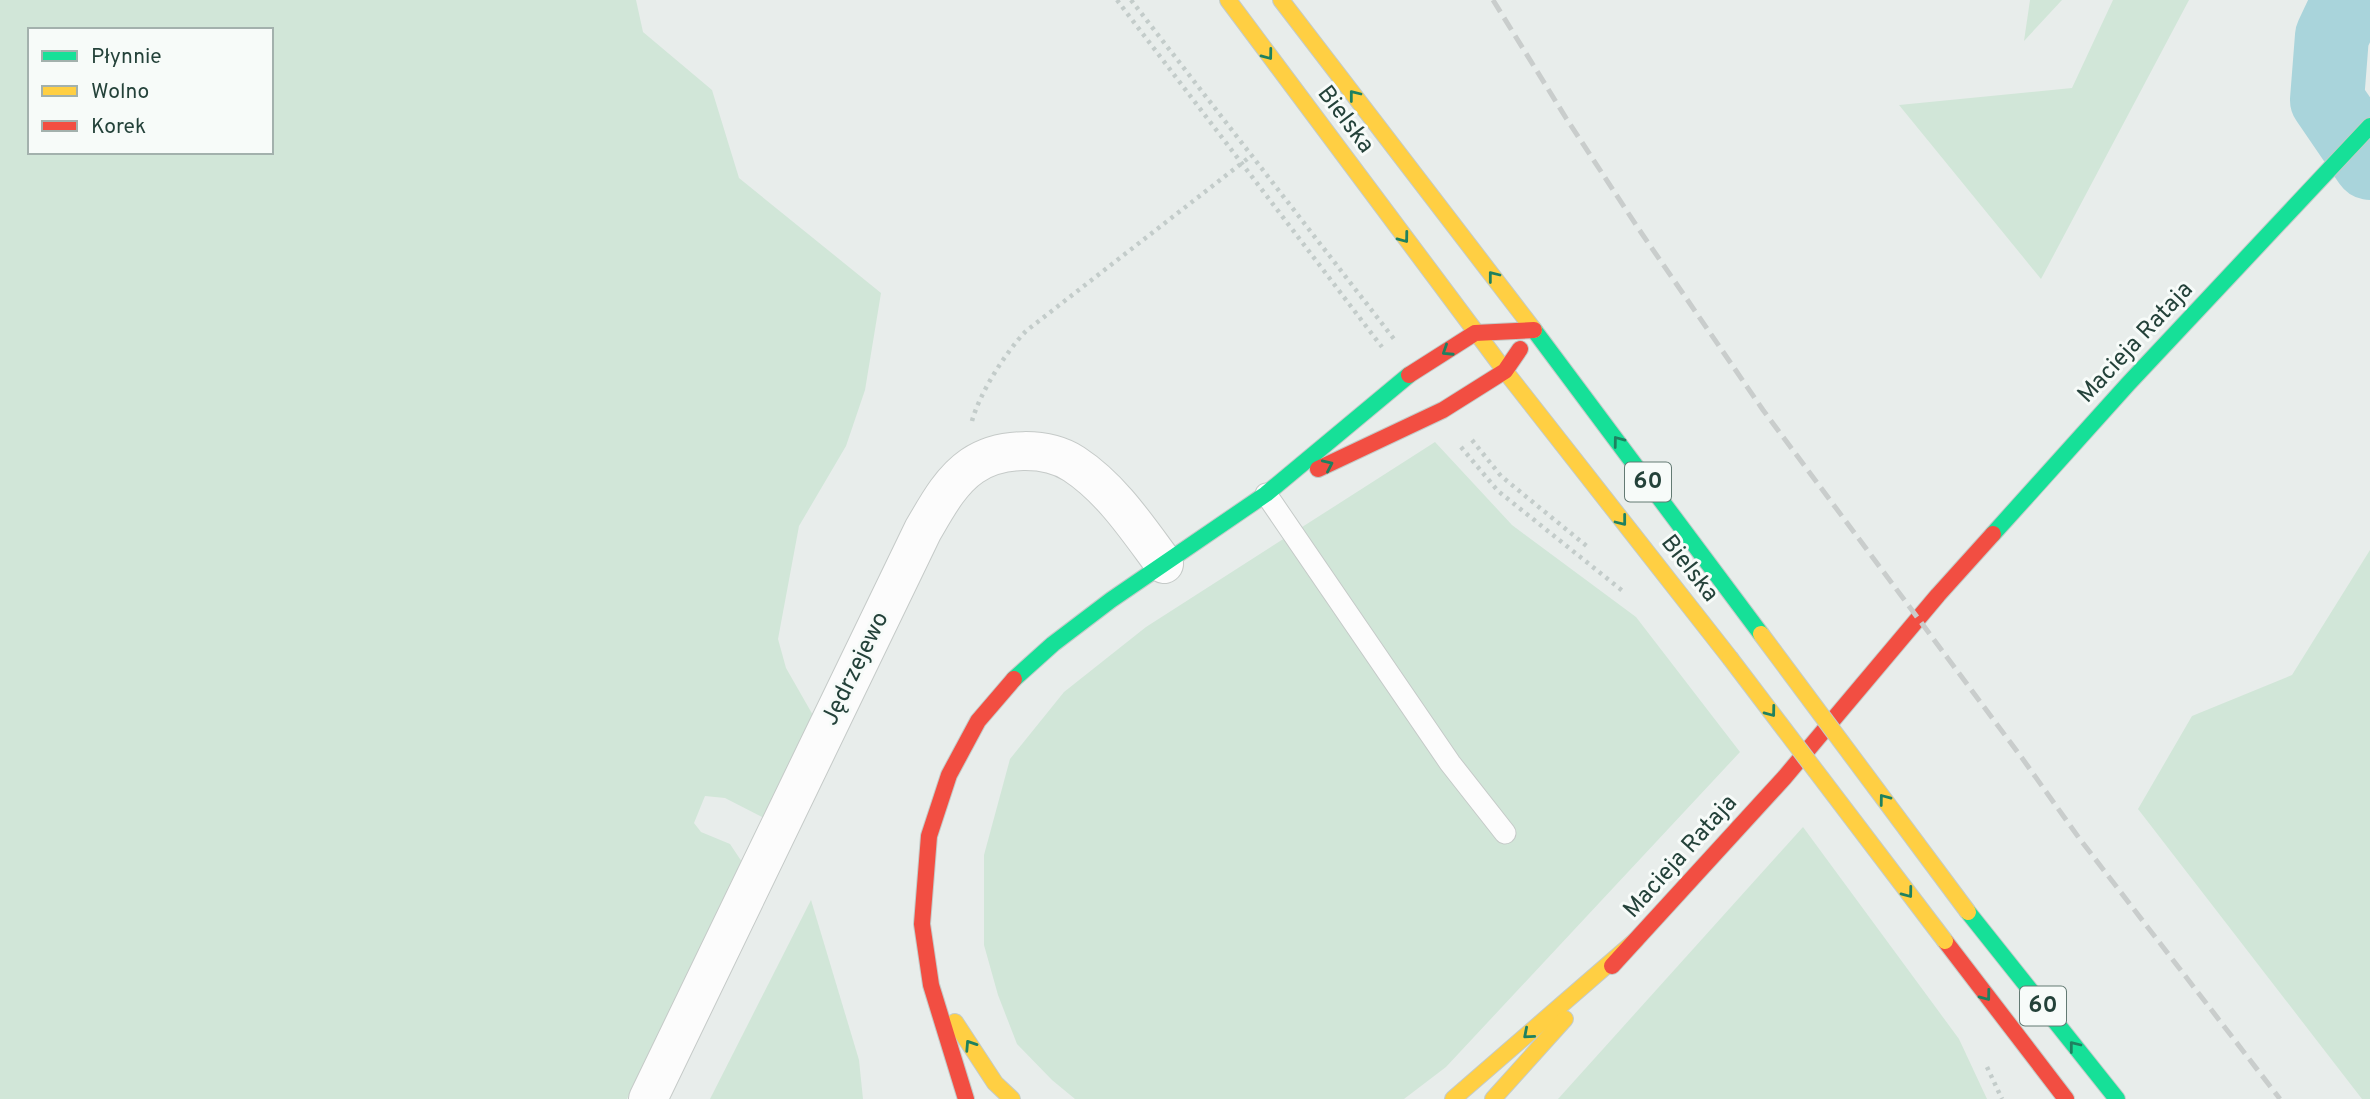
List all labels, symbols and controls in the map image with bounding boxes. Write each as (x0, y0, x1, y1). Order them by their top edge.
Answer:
legend (28, 28, 273, 154)
text: Płynnie (91, 44, 162, 71)
one-way arrow (1260, 47, 1273, 60)
text: Wolno (91, 79, 149, 106)
street label: Bielska (1310, 80, 1380, 160)
one-way arrow (1350, 90, 1363, 103)
text: Korek (91, 114, 146, 141)
one-way arrow (1396, 230, 1408, 242)
one-way arrow (1488, 271, 1501, 283)
street label: Macieja Rataja (2072, 276, 2200, 410)
one-way arrow (1442, 343, 1455, 356)
one-way arrow (1613, 437, 1626, 449)
one-way arrow (1321, 459, 1333, 473)
road number: 60 (1625, 462, 1671, 502)
one-way arrow (1614, 513, 1627, 526)
street label: Bielska (1653, 529, 1725, 609)
street label: Jędrzejewo (816, 607, 896, 731)
one-way arrow (1762, 705, 1775, 717)
street label: Macieja Rataja (1618, 789, 1744, 925)
one-way arrow (1880, 794, 1892, 806)
one-way arrow (1900, 886, 1913, 898)
road number: 60 (2020, 987, 2066, 1026)
one-way arrow (1978, 988, 1991, 1000)
one-way arrow (1523, 1026, 1536, 1038)
one-way arrow (966, 1040, 979, 1053)
one-way arrow (2070, 1041, 2083, 1053)

